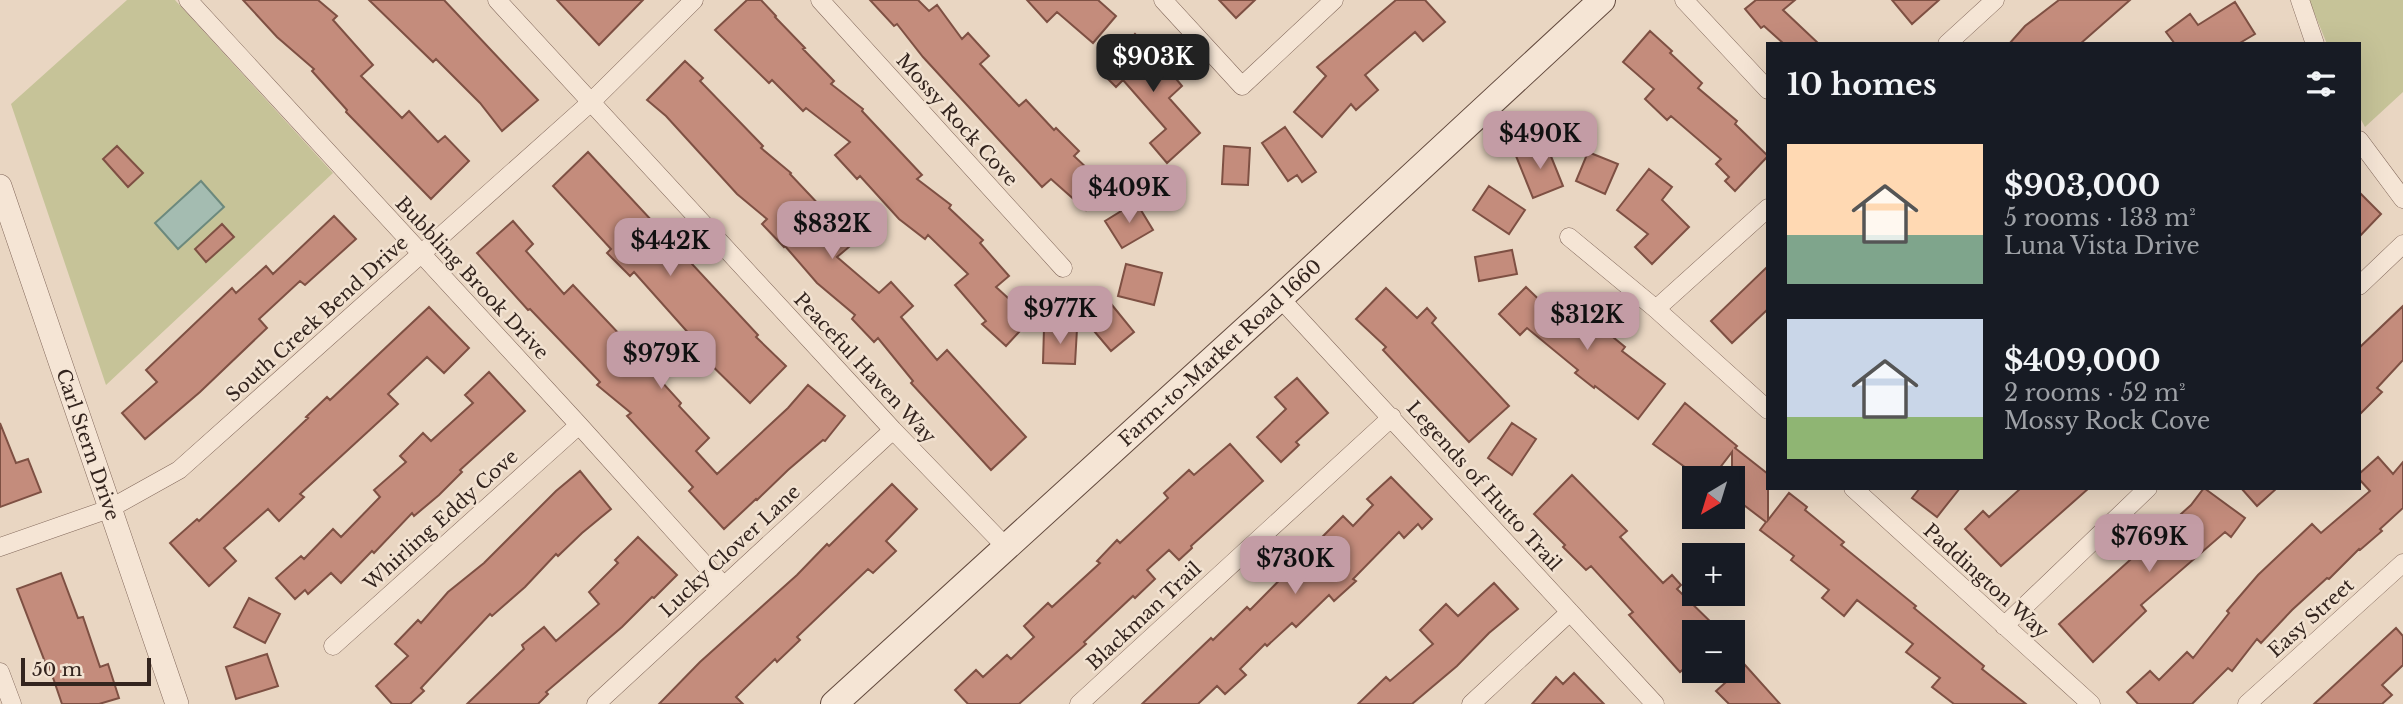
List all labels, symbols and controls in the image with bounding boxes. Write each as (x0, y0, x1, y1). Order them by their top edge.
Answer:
pin: $903K (1104, 34, 1202, 94)
text: $903K (1112, 43, 1194, 71)
street label: Mossy Rock Cove (891, 49, 1023, 191)
icon: filters (2302, 65, 2340, 103)
text: 10 homes (1787, 66, 1937, 103)
pin: $490K (1491, 111, 1589, 171)
text: $490K (1499, 120, 1581, 148)
pin: $409K (1080, 166, 1178, 225)
text: $903,000 (2004, 167, 2161, 204)
icon: home (1843, 172, 1927, 256)
text: $409K (1088, 174, 1170, 202)
street label: Bubbling Brook Drive (391, 192, 553, 364)
pin: $832K (783, 202, 881, 261)
text: 5 rooms · 133 m² (2004, 204, 2196, 232)
text: $832K (793, 210, 871, 238)
pin: $442K (621, 218, 719, 278)
text: $442K (630, 227, 710, 255)
street label: South Creek Bend Drive (221, 231, 413, 407)
text: Luna Vista Drive (2004, 232, 2200, 260)
street label: Farm-to-Market Road 1660 (1114, 254, 1326, 451)
pin: $977K (1011, 286, 1109, 346)
street label: Peaceful Haven Way (789, 288, 941, 448)
pin: $312K (1538, 292, 1636, 352)
text: $977K (1023, 295, 1097, 323)
text: $312K (1550, 301, 1624, 329)
pin: $979K (612, 332, 710, 391)
text: $979K (623, 340, 699, 368)
text: $409,000 (2004, 342, 2161, 379)
icon: home (1843, 347, 1927, 431)
street label: Carl Stern Drive (52, 366, 125, 523)
text: 2 rooms · 52 m² (2004, 379, 2186, 407)
street label: Legends of Hutto Trail (1402, 396, 1566, 576)
text: Mossy Rock Cove (2004, 407, 2210, 435)
street label: Whirling Eddy Cove (358, 445, 523, 596)
north arrow (1682, 466, 1745, 528)
map controls (1682, 466, 1745, 683)
street label: Lucky Clover Lane (655, 480, 805, 622)
pin: $769K (2100, 514, 2198, 574)
street label: Paddington Way (1919, 519, 2053, 643)
text: $769K (2111, 523, 2187, 551)
pin: $730K (1246, 536, 1344, 596)
button: + (1682, 543, 1745, 606)
text: $730K (1256, 545, 1334, 573)
street label: Blackman Trail (1082, 557, 1206, 675)
street label: Easy Street (2264, 573, 2359, 662)
button: − (1682, 620, 1745, 683)
scale bar (21, 655, 150, 687)
text: 50 m (32, 658, 82, 681)

